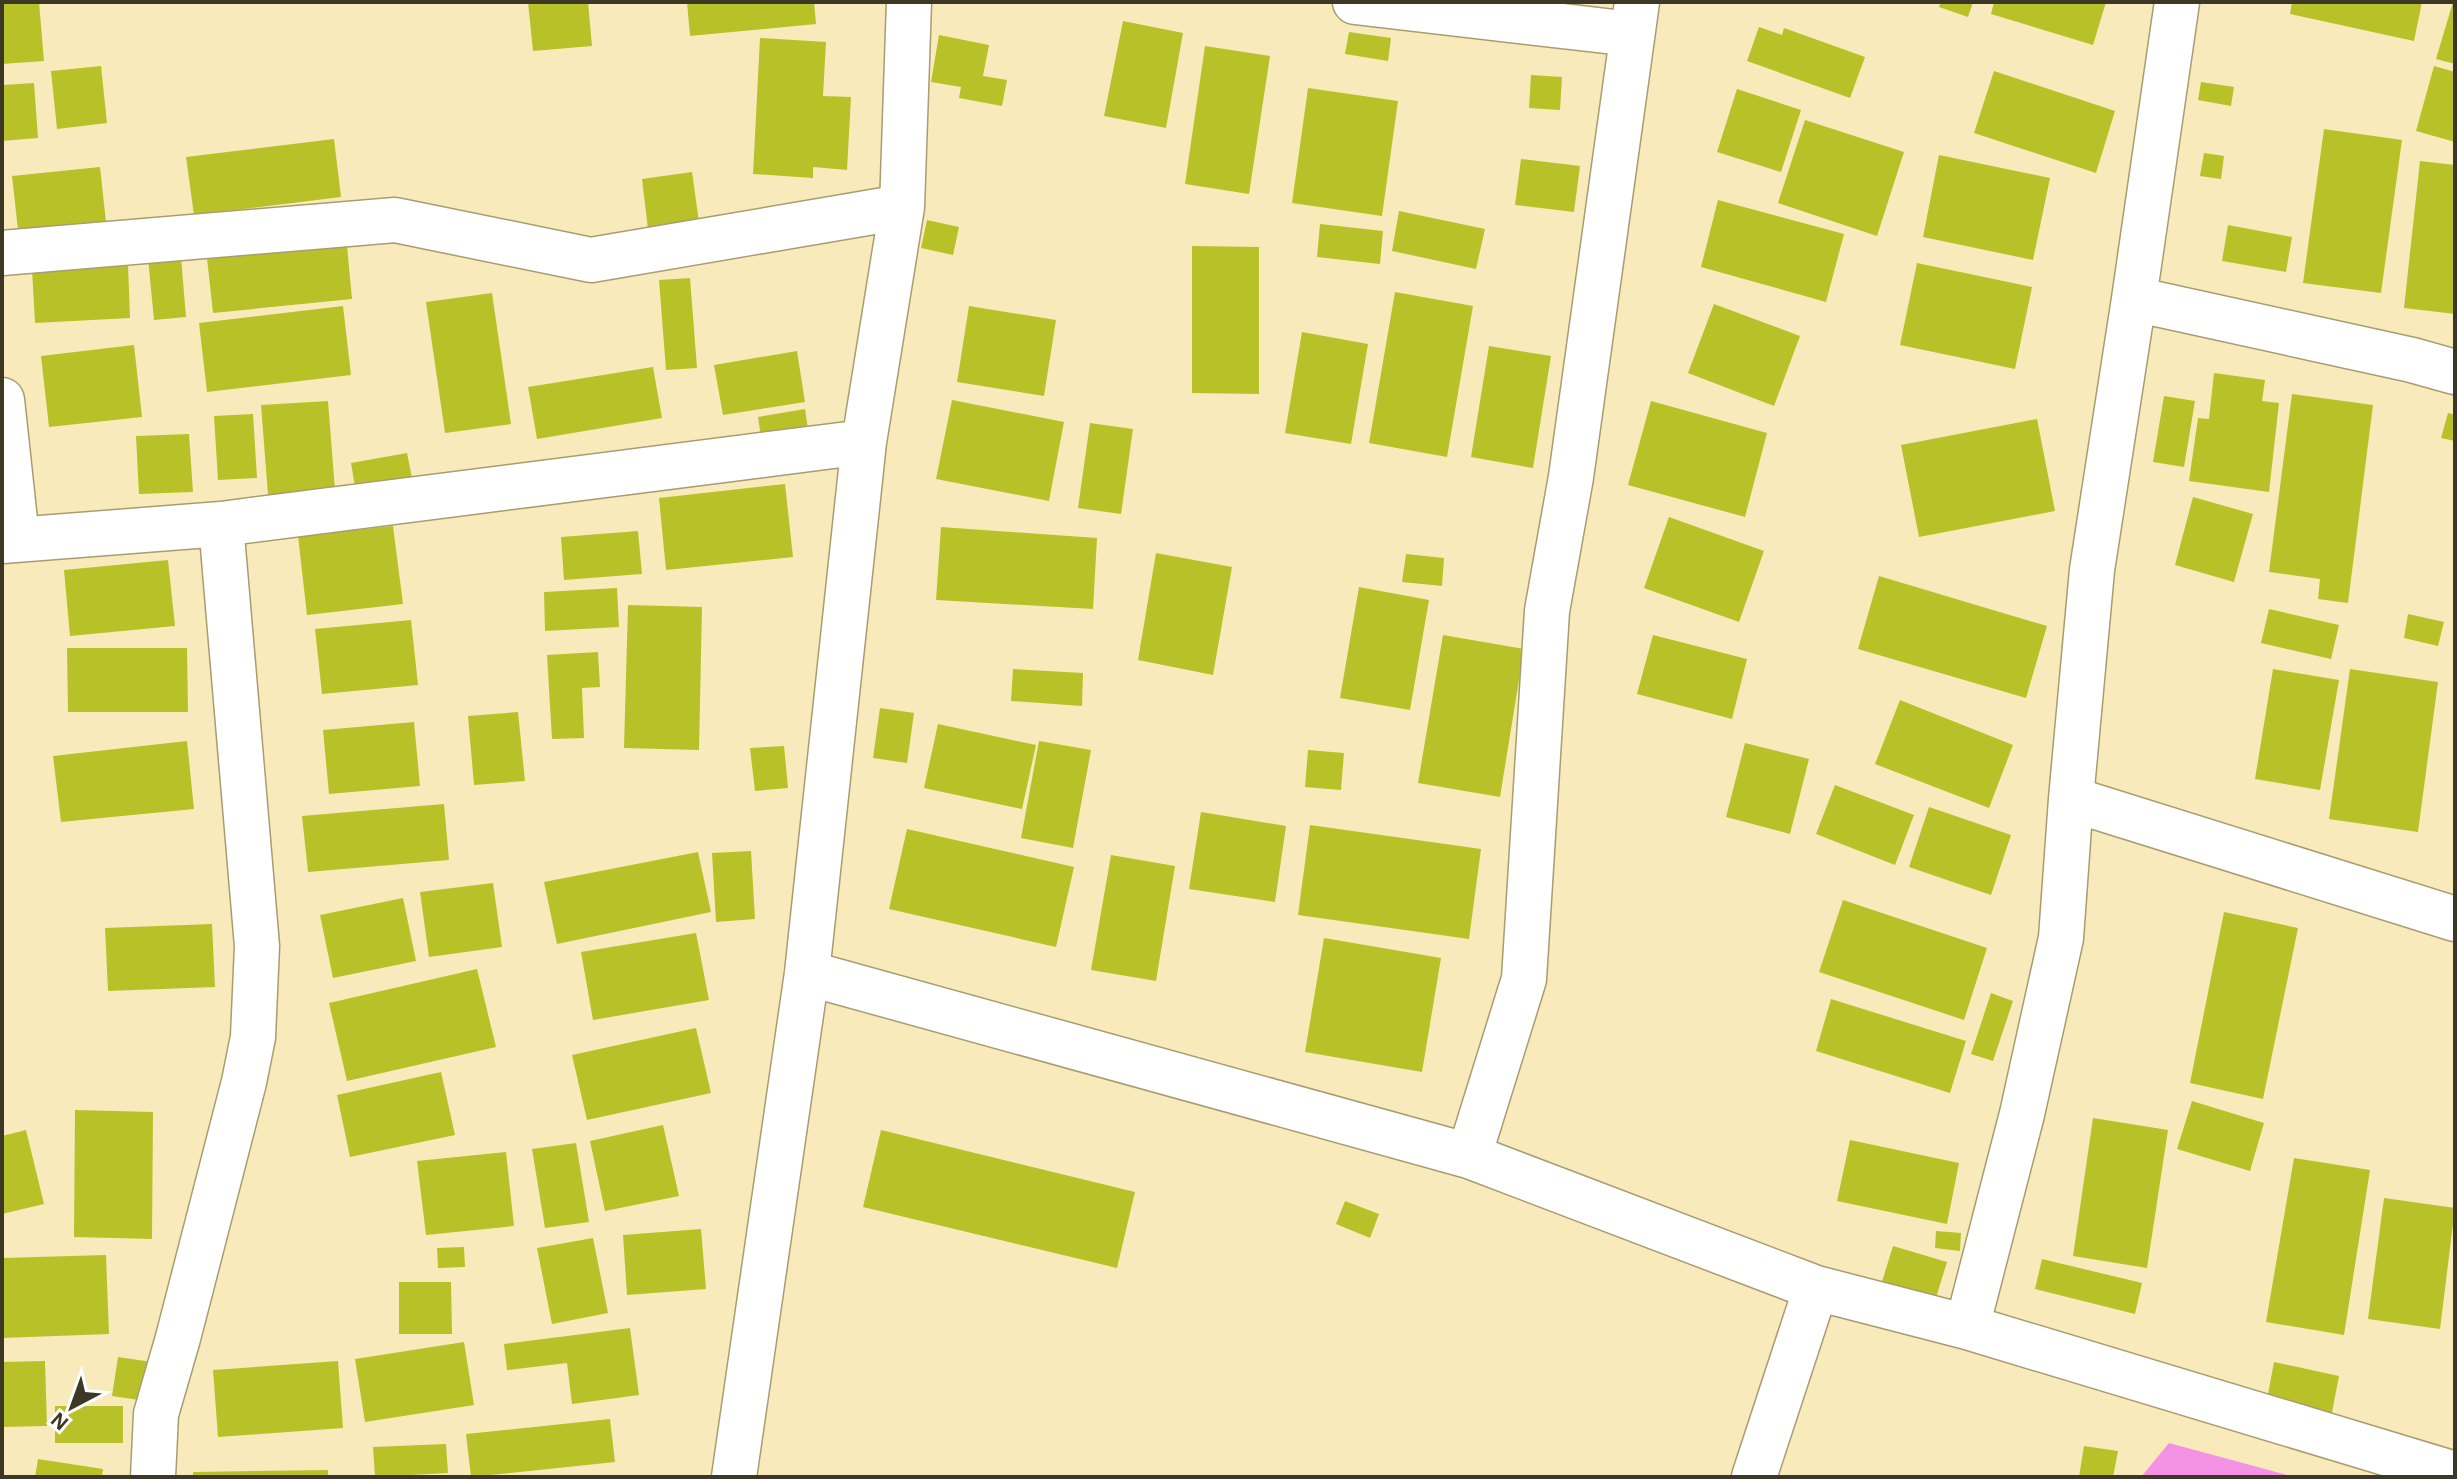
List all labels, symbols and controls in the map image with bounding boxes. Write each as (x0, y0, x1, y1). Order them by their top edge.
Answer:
north arrow (32, 1367, 112, 1447)
text: N (47, 1408, 73, 1435)

